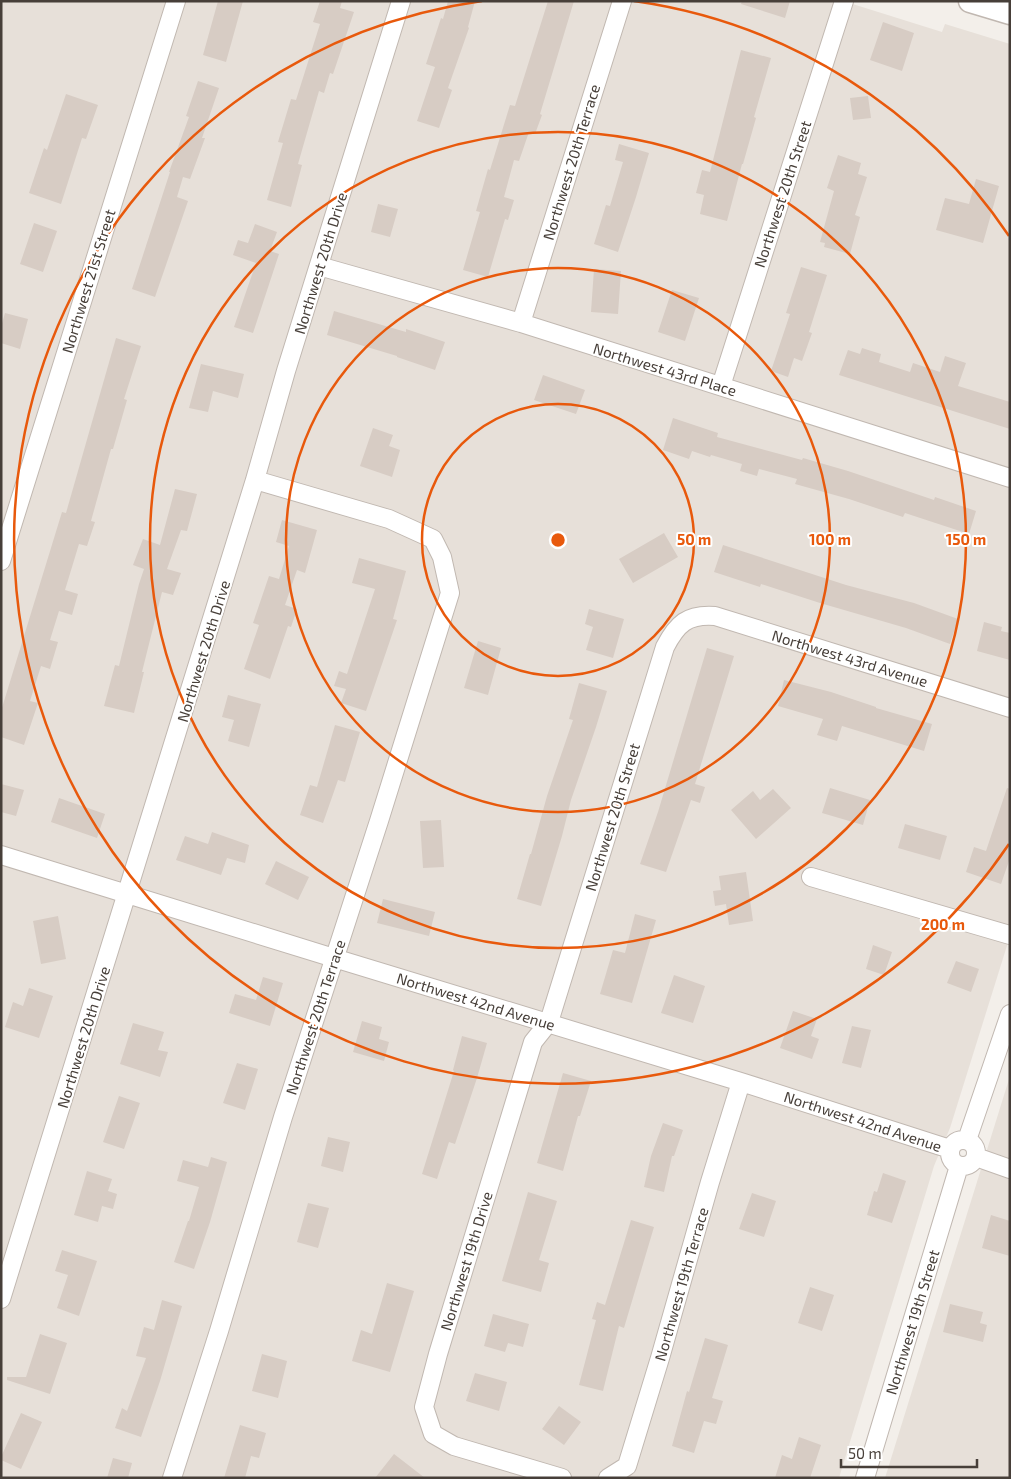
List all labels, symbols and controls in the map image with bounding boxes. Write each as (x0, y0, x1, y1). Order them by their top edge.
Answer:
street label: Northwest 20th Terrace (539, 82, 603, 242)
street label: Northwest 20th Street (750, 118, 814, 270)
street label: Northwest 20th Drive (290, 190, 350, 336)
street label: Northwest 21st Street (58, 207, 119, 355)
street label: Northwest 43rd Place (591, 339, 739, 399)
text: 50 m (677, 530, 711, 548)
text: 100 m (809, 530, 851, 548)
text: 150 m (946, 530, 986, 548)
centre of rings (549, 531, 567, 549)
street label: Northwest 20th Drive (173, 578, 233, 724)
street label: Northwest 43rd Avenue (770, 626, 930, 690)
street label: Northwest 20th Street (581, 741, 643, 893)
text: 200 m (921, 915, 965, 933)
street label: Northwest 20th Terrace (281, 937, 349, 1097)
street label: Northwest 20th Drive (53, 964, 113, 1110)
street label: Northwest 42nd Avenue (395, 968, 557, 1034)
street label: Northwest 42nd Avenue (782, 1087, 944, 1155)
street label: Northwest 19th Drive (436, 1189, 496, 1333)
street label: Northwest 19th Terrace (650, 1205, 712, 1363)
street label: Northwest 19th Street (881, 1247, 943, 1397)
scale bar (841, 1436, 977, 1468)
text: 50 m (848, 1444, 882, 1462)

